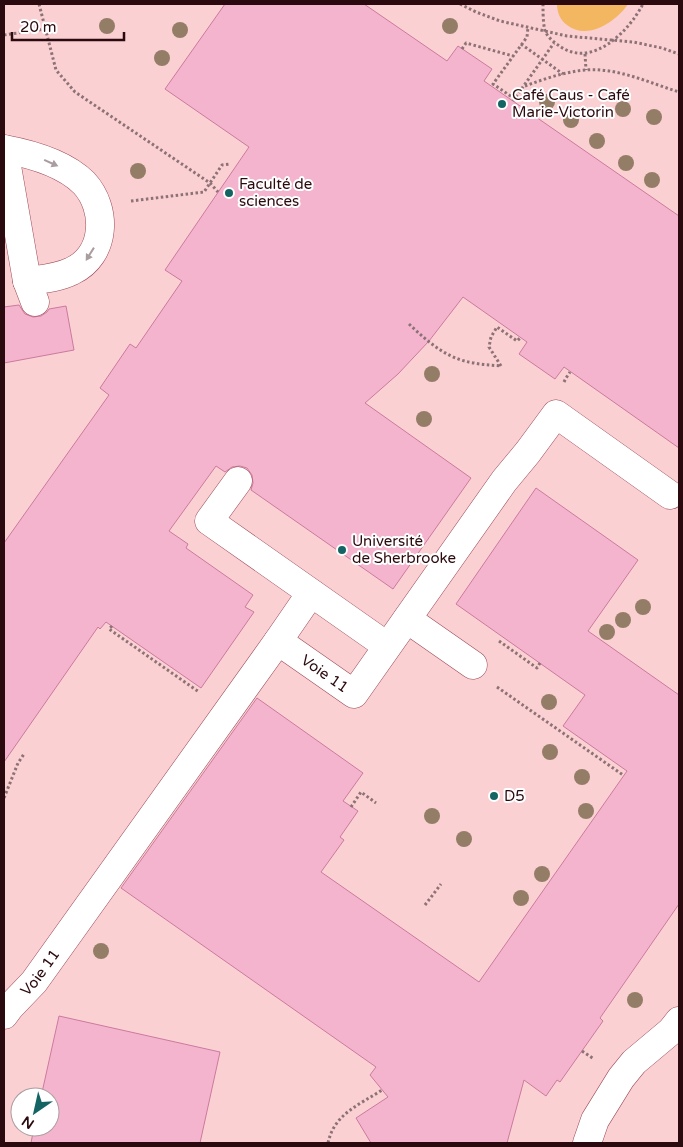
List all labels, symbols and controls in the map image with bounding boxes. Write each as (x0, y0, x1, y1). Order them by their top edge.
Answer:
scale bar (12, 10, 125, 42)
text: 20 m (20, 18, 57, 36)
place label: Café Caus - Café Marie-Victorin (512, 86, 630, 121)
marker: Café Caus - Café Marie-Victorin (496, 98, 508, 110)
one-way arrow (44, 159, 58, 167)
place label: Faculté de sciences (239, 175, 312, 210)
marker: Faculté de sciences (223, 187, 235, 199)
one-way arrow (85, 247, 95, 261)
place label: Université de Sherbrooke (352, 532, 456, 567)
marker: Université de Sherbrooke (336, 544, 348, 556)
street label: Voie 11 (298, 651, 352, 696)
place label: D5 (504, 787, 525, 805)
marker: D5 (488, 790, 500, 802)
street label: Voie 11 (17, 946, 64, 999)
north arrow (10, 1087, 60, 1137)
text: N (19, 1112, 37, 1133)

